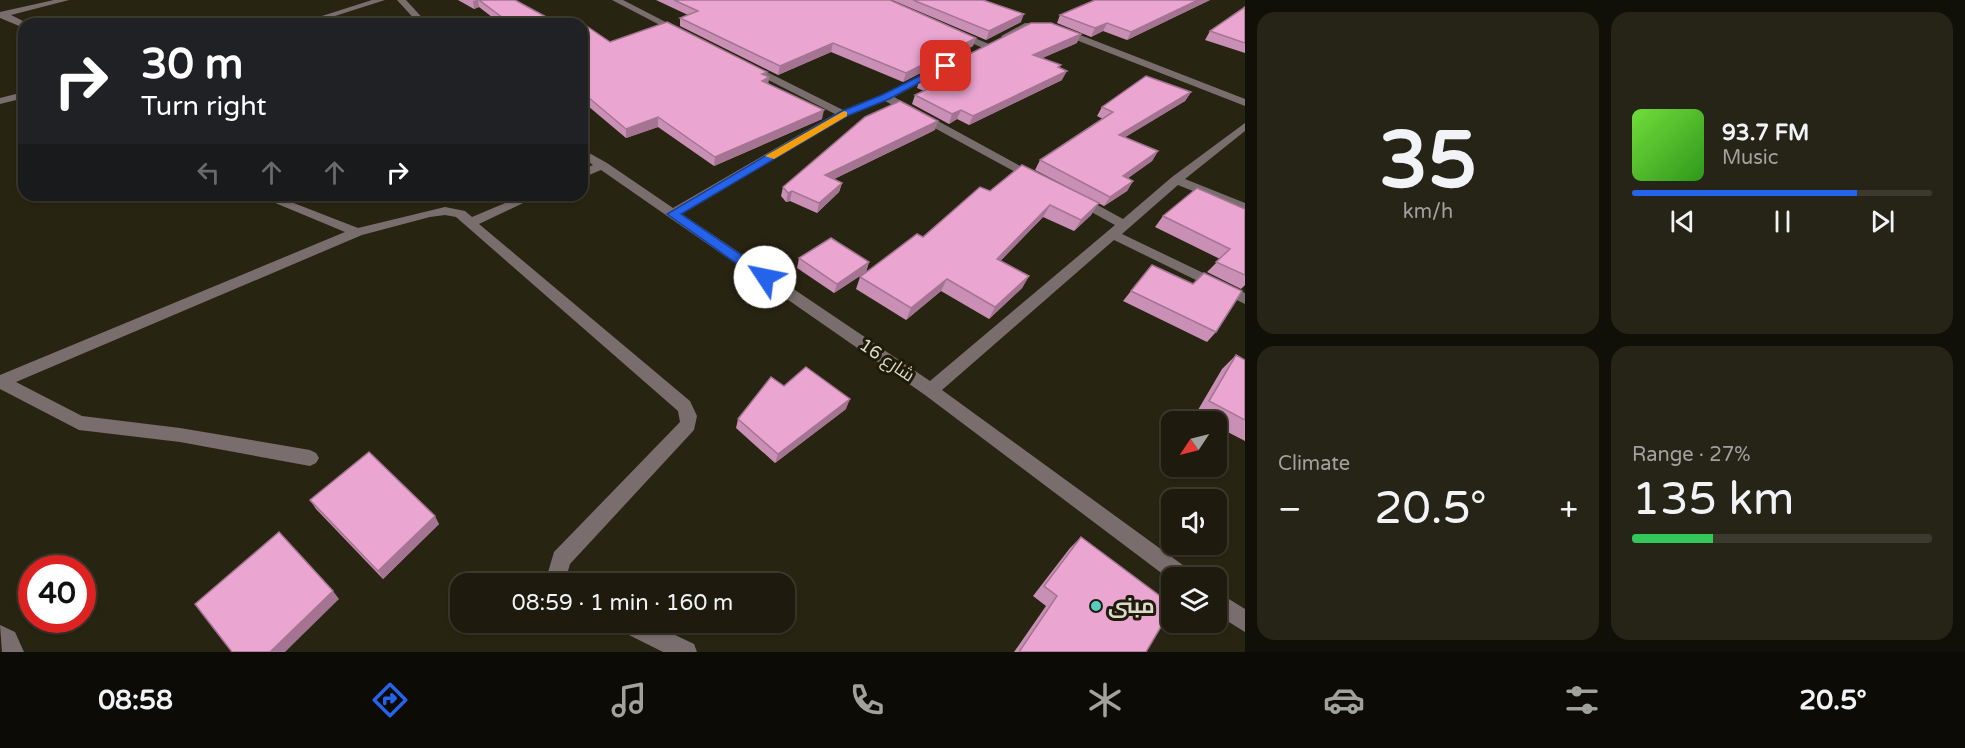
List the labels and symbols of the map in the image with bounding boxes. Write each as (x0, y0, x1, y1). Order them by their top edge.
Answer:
pin (920, 40, 971, 91)
position arrow (733, 245, 797, 309)
street label: شارع 16 (855, 334, 919, 387)
north arrow (1161, 411, 1227, 477)
speed limit sign: 40 (18, 555, 96, 633)
place label: مبنى (1108, 594, 1155, 619)
marker: مبنى (1089, 599, 1103, 613)

